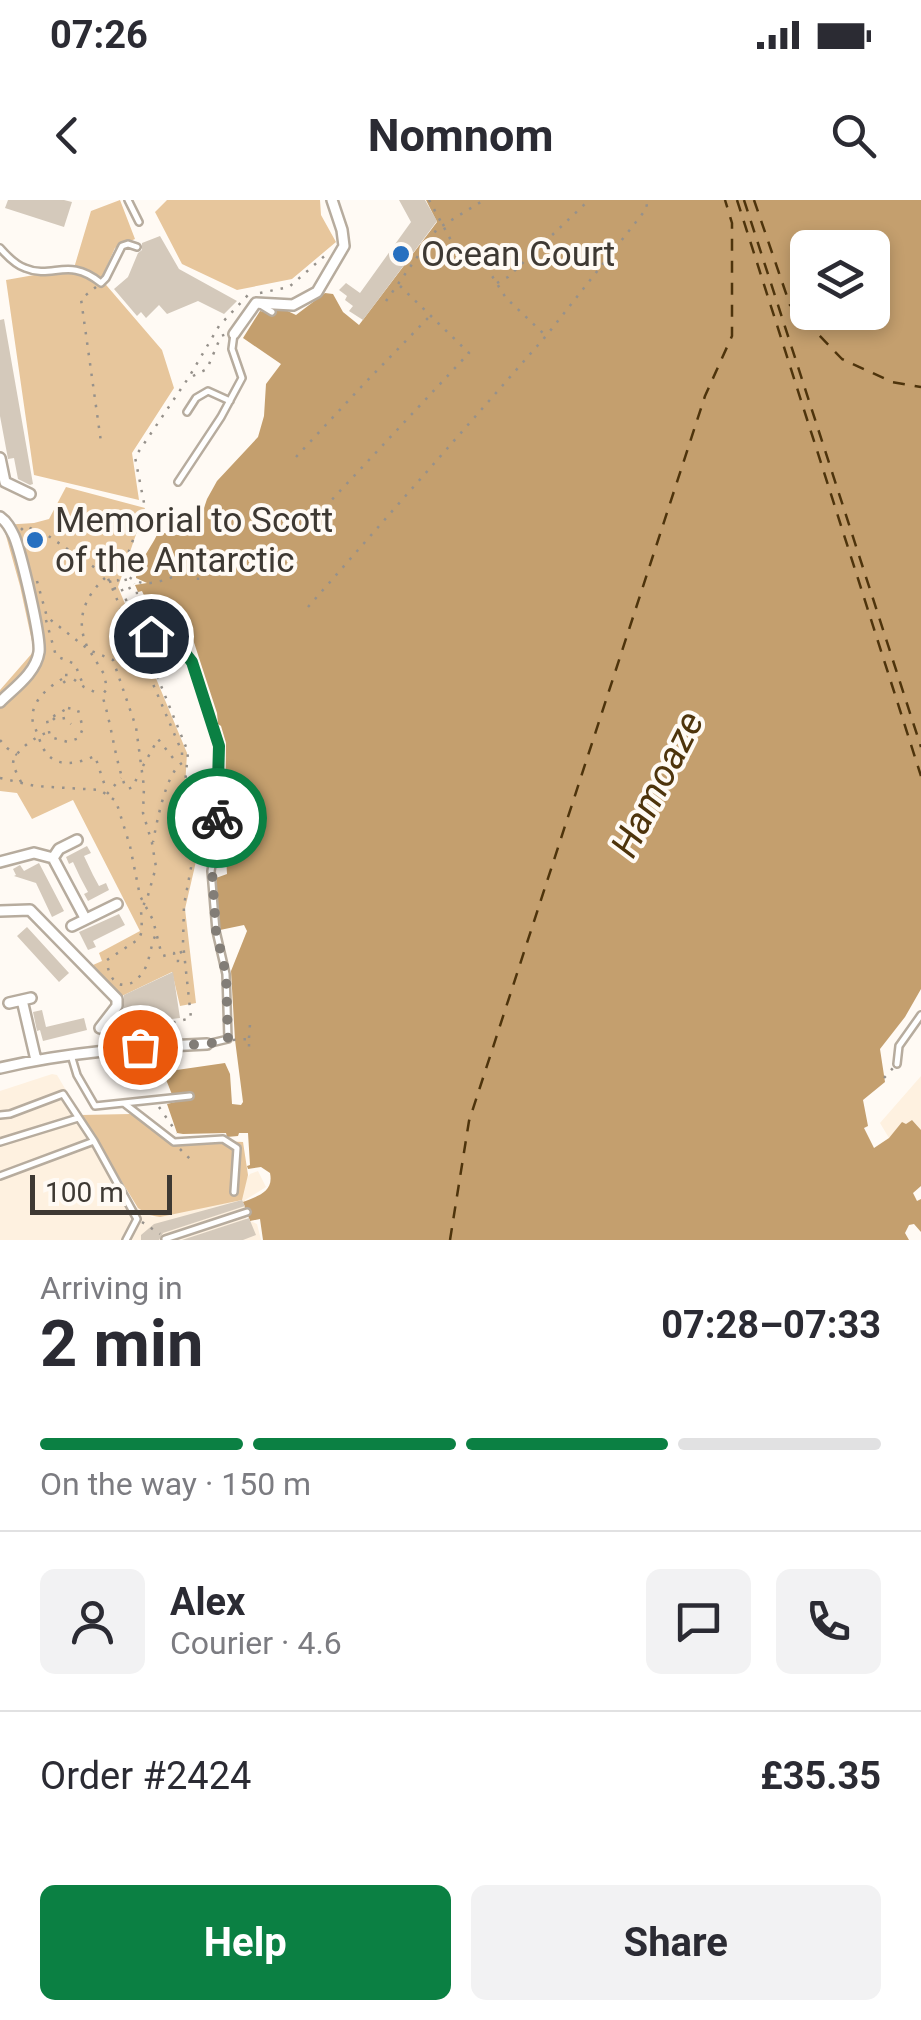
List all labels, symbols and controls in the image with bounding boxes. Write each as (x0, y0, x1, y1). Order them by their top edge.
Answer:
text: 07:26 (50, 13, 148, 57)
icon: back (40, 108, 95, 163)
icon: search (826, 108, 881, 163)
text: Nomnom (368, 109, 553, 162)
map controls (790, 230, 890, 330)
button: layers (790, 230, 890, 330)
place label: Ocean Court (421, 234, 615, 275)
marker: Ocean Court (390, 243, 412, 265)
place label: Memorial to Scott of the Antarctic (55, 500, 333, 581)
marker: Memorial to Scott of the Antarctic (24, 529, 46, 551)
pin (109, 594, 194, 679)
icon: home (124, 609, 179, 664)
water label: Hamoaze (602, 704, 712, 864)
courier (167, 768, 267, 868)
icon: bike (190, 791, 245, 846)
pin (98, 1005, 183, 1090)
icon: bag (113, 1020, 168, 1075)
scale bar (30, 1170, 172, 1214)
text: 100 m (45, 1176, 124, 1209)
text: Arriving in (40, 1269, 183, 1307)
text: 07:28–07:33 (661, 1303, 881, 1347)
text: 2 min (40, 1306, 203, 1382)
text: On the way · 150 m (40, 1465, 311, 1503)
button: person (40, 1569, 145, 1674)
button: chat (646, 1569, 751, 1674)
button: phone (776, 1569, 881, 1674)
text: Alex (170, 1580, 245, 1624)
text: Courier · 4.6 (170, 1624, 342, 1662)
text: Order #2424 (40, 1754, 251, 1798)
text: £35.35 (760, 1754, 881, 1798)
button: Help (40, 1885, 451, 2000)
button: Share (471, 1885, 881, 2000)

